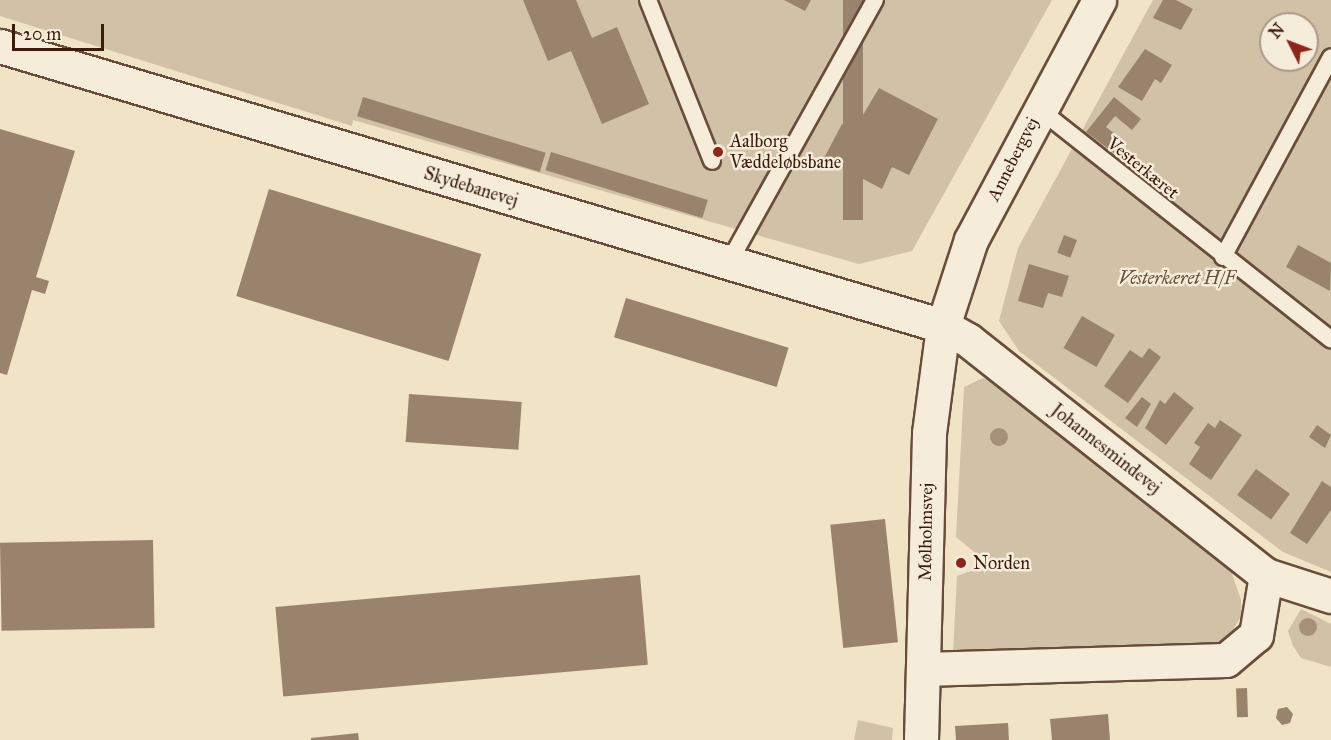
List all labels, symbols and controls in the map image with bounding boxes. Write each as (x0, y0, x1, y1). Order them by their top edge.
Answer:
scale bar (15, 12, 106, 50)
north arrow (1259, 12, 1319, 72)
text: N (1265, 20, 1288, 42)
text: 20 m (23, 23, 61, 45)
street label: Annebergvej (983, 113, 1043, 205)
place label: Aalborg Væddeløbsbane (730, 131, 841, 174)
street label: Vesterkæret (1103, 132, 1183, 204)
marker: Aalborg Væddeløbsbane (711, 145, 725, 159)
street label: Skydebanevej (421, 162, 521, 212)
park label: Vesterkæret H/F (1119, 267, 1235, 289)
street label: Johannesmindevej (1047, 399, 1165, 499)
street label: Mølholmsvej (914, 483, 938, 581)
place label: Norden (973, 552, 1030, 574)
marker: Norden (954, 556, 968, 570)

